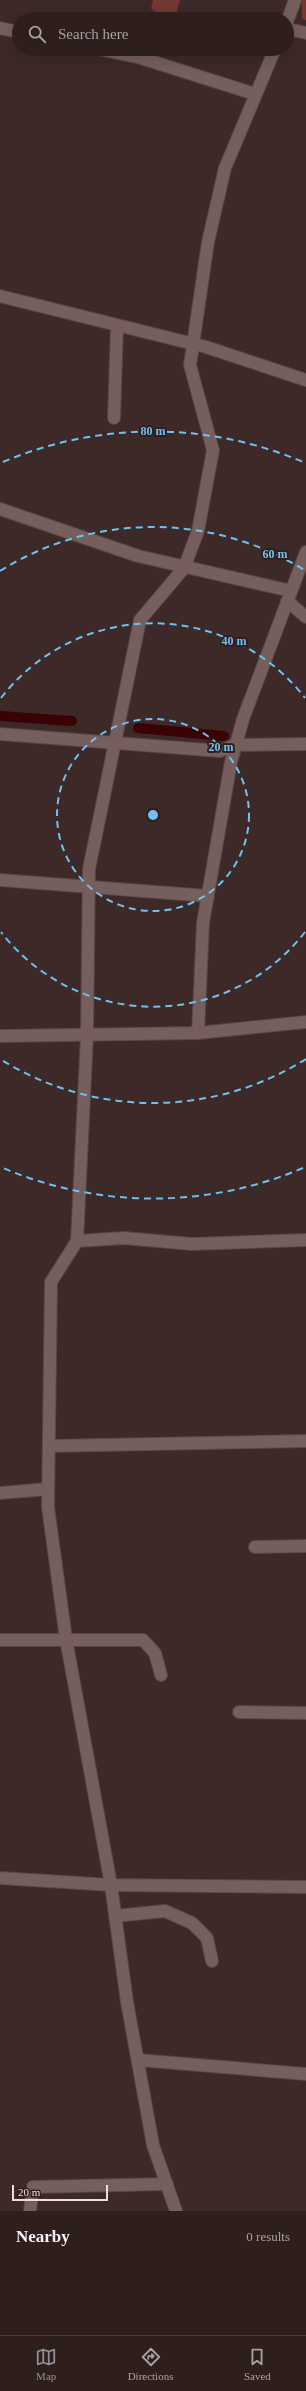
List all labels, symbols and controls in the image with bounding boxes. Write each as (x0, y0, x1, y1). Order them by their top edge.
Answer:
search box (12, 12, 294, 56)
icon: search (26, 23, 48, 45)
text: Search here (58, 26, 128, 42)
text: 80 m (141, 424, 166, 438)
text: 60 m (263, 547, 288, 561)
text: 40 m (222, 634, 247, 648)
text: 20 m (209, 740, 234, 754)
centre of rings (146, 808, 160, 822)
scale bar (12, 2183, 108, 2202)
text: 20 m (18, 2186, 40, 2198)
text: Nearby (16, 2227, 70, 2246)
text: 0 results (246, 2229, 290, 2244)
tab: Map (35, 2346, 57, 2382)
tab: Directions (128, 2346, 173, 2382)
tab: Saved (244, 2346, 271, 2382)

